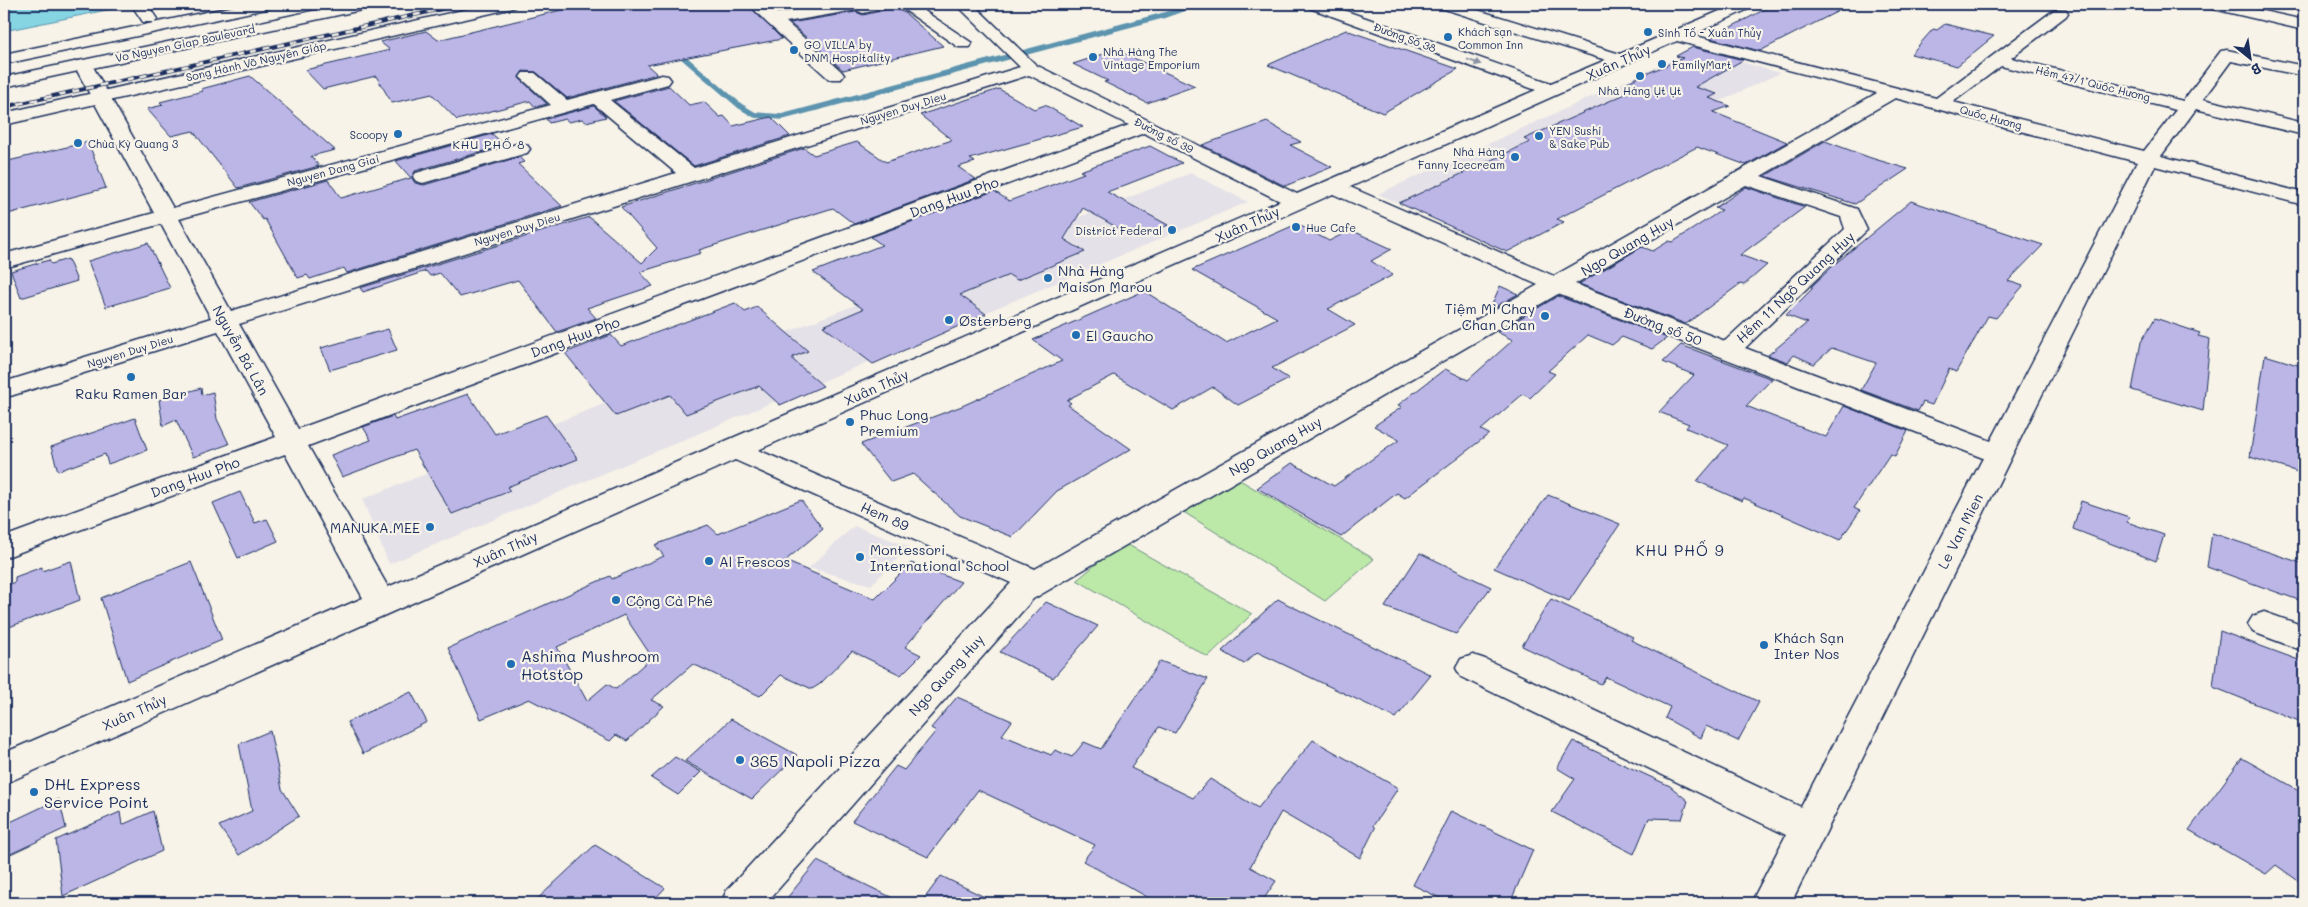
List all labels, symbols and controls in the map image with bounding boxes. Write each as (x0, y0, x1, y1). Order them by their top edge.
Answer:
street label: Đường Số 38 (1372, 19, 1439, 55)
street label: Vo Nguyen Giap Boulevard (114, 21, 256, 65)
place label: Khách sạn Common Inn (1458, 24, 1523, 52)
place label: Sinh Tố - Xuân Thủy (1658, 25, 1762, 40)
marker: Sinh Tố - Xuân Thủy (1642, 26, 1654, 38)
marker: Khách sạn Common Inn (1442, 31, 1454, 43)
north arrow (2226, 32, 2276, 82)
place label: GO VILLA by DNM Hospitality (804, 37, 890, 65)
street label: Song Hành Võ Nguyên Giáp (184, 38, 328, 84)
street label: Xuân Thủy (1583, 39, 1653, 85)
marker: GO VILLA by DNM Hospitality (788, 44, 800, 56)
place label: Nhà Hàng The Vintage Emporium (1103, 44, 1200, 72)
marker: Nhà Hàng The Vintage Emporium (1087, 51, 1099, 63)
place label: FamilyMart (1672, 57, 1732, 72)
one-way arrow (1466, 58, 1481, 66)
marker: FamilyMart (1656, 58, 1668, 70)
text: B (2248, 59, 2266, 80)
street label: Hẻm 47/1 Quốc Hương (2034, 61, 2152, 105)
marker: Nhà Hàng Ụt Ụt (1634, 70, 1646, 82)
place label: Nhà Hàng Ụt Ụt (1598, 83, 1682, 98)
street label: Nguyen Duy Dieu (858, 88, 948, 128)
street label: Quốc Hương (1958, 101, 2024, 133)
street label: Đường số 39 (1132, 114, 1197, 157)
place label: YEN Sushi & Sake Pub (1549, 123, 1609, 151)
place label: Scoopy (350, 127, 388, 142)
marker: Scoopy (392, 128, 404, 140)
marker: YEN Sushi & Sake Pub (1533, 130, 1545, 142)
place label: Chùa Kỳ Quang 3 (88, 136, 179, 151)
district label: KHU PHỐ 8 (452, 136, 526, 152)
marker: Chùa Kỳ Quang 3 (72, 137, 84, 149)
place label: Nhà Hàng Fanny Icecream (1418, 144, 1505, 172)
street label: Nguyen Dang Giai (285, 150, 381, 190)
marker: Nhà Hàng Fanny Icecream (1509, 151, 1521, 163)
street label: Dang Huu Pho (907, 172, 1001, 222)
street label: Xuân Thủy (1212, 201, 1282, 247)
street label: Nguyen Duy Dieu (472, 209, 562, 249)
street label: Ngo Quang Huy (1577, 212, 1677, 280)
place label: Hue Cafe (1306, 220, 1356, 235)
marker: Hue Cafe (1290, 221, 1302, 233)
place label: District Federal (1075, 223, 1162, 238)
marker: District Federal (1166, 224, 1178, 236)
street label: Hẻm 11 Ngô Quang Huy (1732, 227, 1858, 347)
place label: Nhà Hàng Maison Marou (1058, 261, 1152, 296)
marker: Nhà Hàng Maison Marou (1042, 272, 1054, 284)
place label: Tiệm Mì Chay Chan Chan (1445, 299, 1535, 334)
street label: Nguyễn Bá Lân (208, 302, 274, 398)
street label: Đường số 50 (1621, 302, 1705, 350)
marker: Tiệm Mì Chay Chan Chan (1539, 310, 1551, 322)
place label: Østerberg (959, 311, 1031, 330)
street label: Dang Huu Pho (528, 312, 622, 362)
marker: Østerberg (943, 314, 955, 326)
place label: El Gaucho (1086, 326, 1153, 345)
marker: El Gaucho (1070, 329, 1082, 341)
street label: Nguyen Duy Dieu (85, 331, 175, 371)
street label: Xuân Thủy (841, 364, 911, 410)
marker: Raku Ramen Bar (125, 371, 137, 383)
place label: Raku Ramen Bar (75, 384, 187, 403)
place label: Phuc Long Premium (860, 405, 928, 440)
street label: Ngo Quang Huy (1225, 412, 1325, 480)
marker: Phuc Long Premium (844, 416, 856, 428)
street label: Dang Huu Pho (148, 452, 242, 502)
street label: Le Van Mien (1933, 490, 1987, 572)
street label: Hem 89 (858, 497, 912, 535)
place label: MANUKA.MEE (330, 518, 420, 537)
marker: MANUKA.MEE (424, 521, 436, 533)
street label: Xuân Thủy (470, 526, 540, 572)
place label: Montessori International School (870, 540, 1010, 575)
district label: KHU PHỐ 9 (1635, 540, 1725, 560)
marker: Montessori International School (854, 551, 866, 563)
place label: Al Frescos (719, 552, 790, 571)
marker: Al Frescos (703, 555, 715, 567)
place label: Cộng Cà Phê (626, 591, 713, 610)
marker: Cộng Cà Phê (610, 594, 622, 606)
place label: Khách Sạn Inter Nos (1774, 628, 1844, 663)
street label: Ngo Quang Huy (904, 630, 988, 720)
marker: Khách Sạn Inter Nos (1758, 639, 1770, 651)
place label: Ashima Mushroom Hotstop (521, 645, 660, 684)
marker: Ashima Mushroom Hotstop (505, 658, 517, 670)
street label: Xuân Thủy (99, 689, 169, 735)
place label: 365 Napoli Pizza (750, 750, 881, 771)
marker: 365 Napoli Pizza (734, 754, 746, 766)
place label: DHL Express Service Point (44, 773, 149, 812)
marker: DHL Express Service Point (28, 786, 40, 798)

